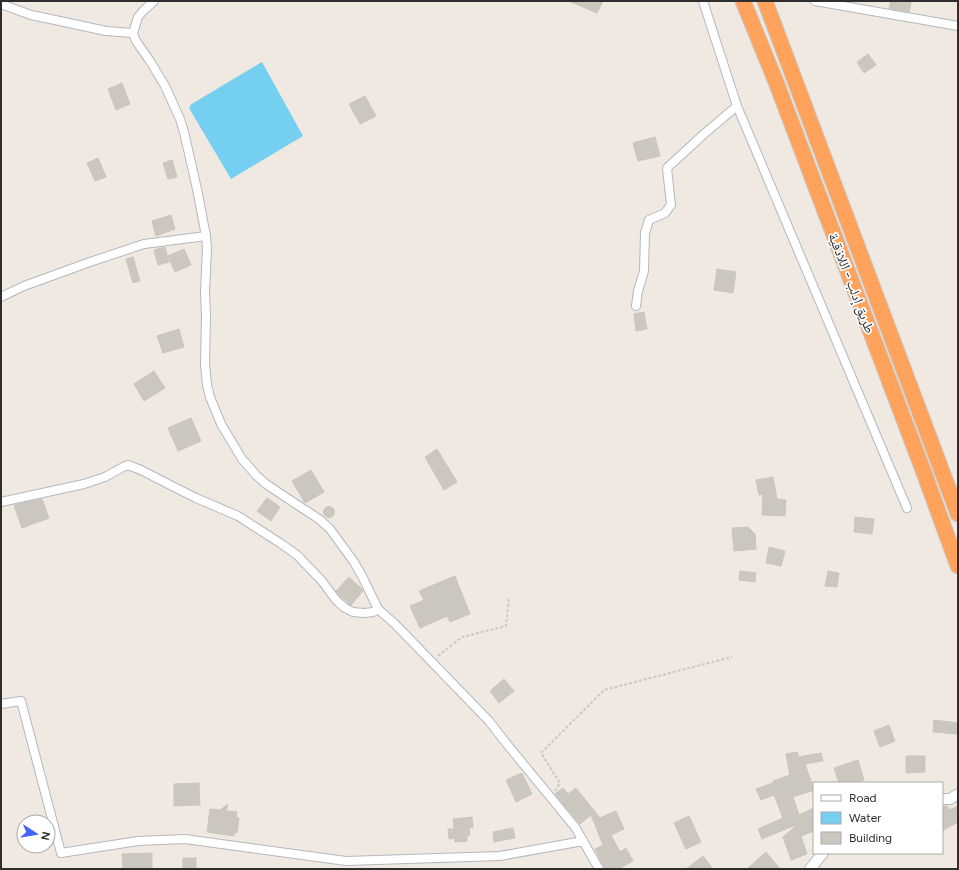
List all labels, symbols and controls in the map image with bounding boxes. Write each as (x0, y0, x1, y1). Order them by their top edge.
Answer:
street label: طريق إدلب - اللاذقية (824, 231, 879, 336)
legend (813, 782, 943, 854)
text: Road (849, 791, 877, 805)
text: Water (849, 811, 881, 825)
north arrow (16, 814, 56, 854)
text: N (38, 830, 53, 841)
text: Building (849, 831, 892, 845)

